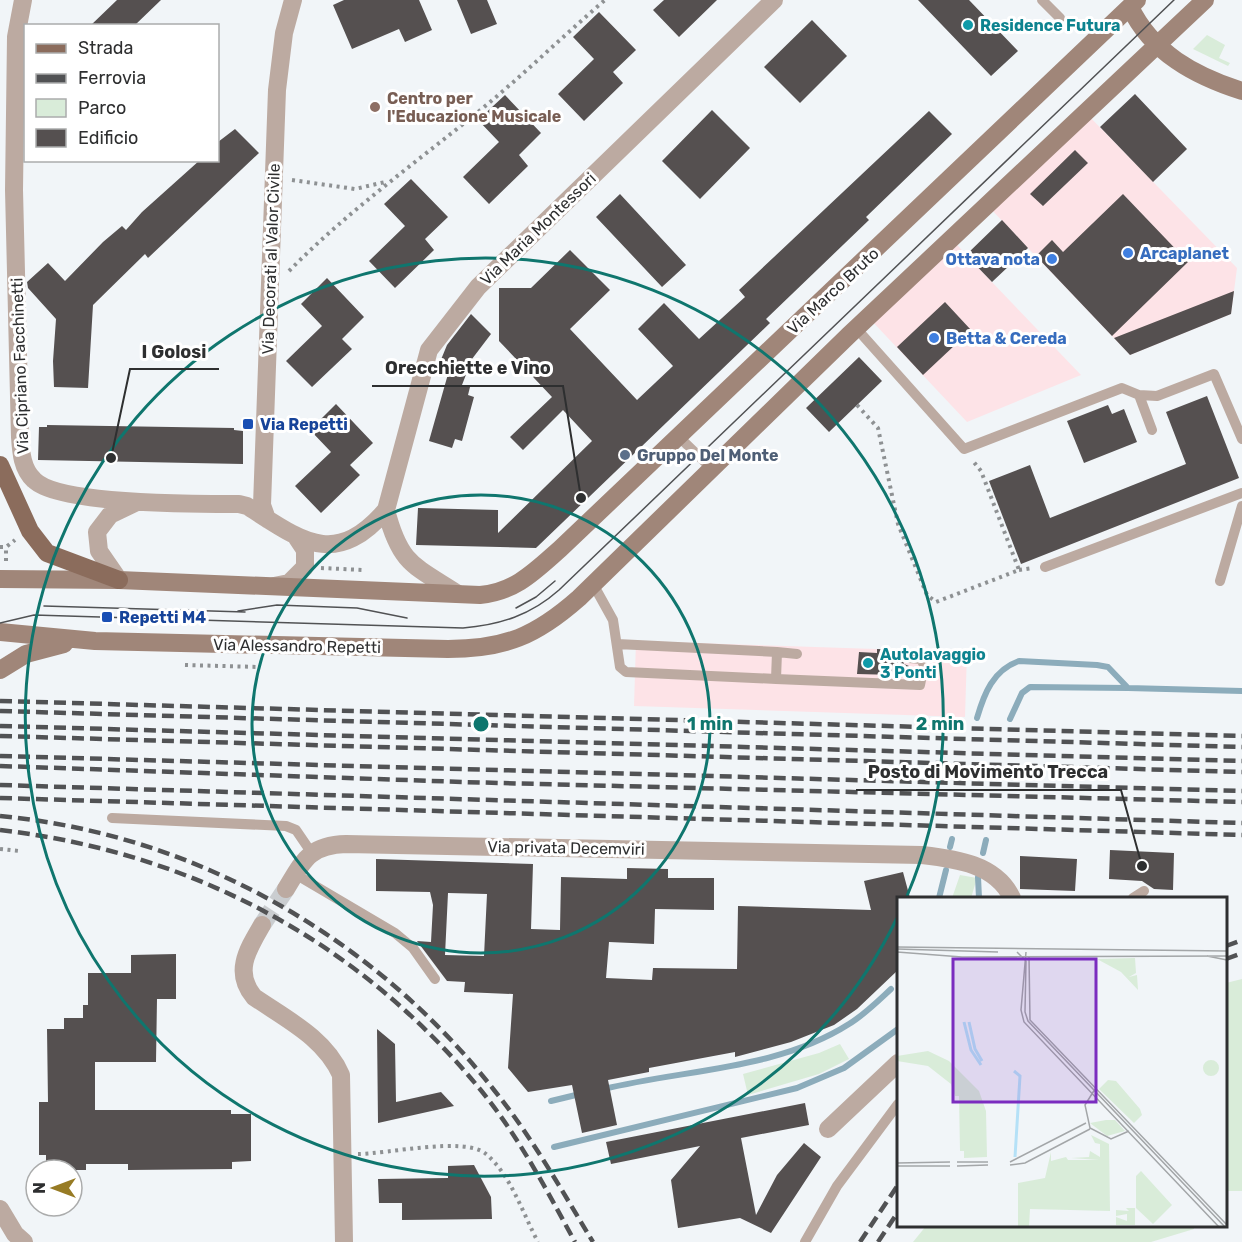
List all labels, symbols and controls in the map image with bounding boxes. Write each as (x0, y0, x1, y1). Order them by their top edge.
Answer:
place label: Residence Futura (980, 16, 1120, 35)
marker: Residence Futura (961, 18, 975, 32)
legend (24, 24, 219, 162)
text: Strada (78, 37, 134, 59)
text: Ferrovia (78, 67, 146, 89)
place label: Centro per l'Educazione Musicale (387, 89, 561, 126)
text: Parco (78, 97, 126, 119)
marker: Centro per l'Educazione Musicale (368, 100, 382, 114)
text: Edificio (78, 127, 138, 149)
street label: Via Decorati al Valor Civile (258, 163, 284, 355)
street label: Via Maria Montessori (476, 169, 600, 289)
street label: Via Marco Bruto (783, 244, 883, 338)
place label: Arcaplanet (1140, 244, 1229, 263)
marker: Arcaplanet (1121, 246, 1135, 260)
place label: Ottava nota (946, 250, 1040, 269)
marker: Ottava nota (1045, 252, 1059, 266)
street label: Via Cipriano Facchinetti (7, 277, 33, 455)
place label: Betta & Cereda (946, 329, 1067, 348)
marker: Betta & Cereda (927, 331, 941, 345)
callout: I Golosi (130, 333, 219, 369)
text: I Golosi (142, 341, 206, 363)
callout: Orecchiette e Vino (372, 350, 563, 386)
text: Orecchiette e Vino (385, 357, 551, 379)
place label: Via Repetti (260, 415, 348, 434)
marker: Via Repetti (241, 417, 255, 431)
place label: Gruppo Del Monte (637, 446, 779, 465)
marker: Gruppo Del Monte (618, 448, 632, 462)
place label: Repetti M4 (119, 608, 206, 627)
marker: Repetti M4 (100, 610, 114, 624)
street label: Via Alessandro Repetti (213, 635, 381, 657)
place label: Autolavaggio 3 Ponti (880, 645, 986, 682)
marker: Autolavaggio 3 Ponti (861, 656, 875, 670)
text: 1 min (687, 713, 733, 735)
text: 2 min (916, 713, 964, 735)
centre of rings (471, 714, 491, 734)
callout: Posto di Movimento Trecca (856, 754, 1121, 790)
text: Posto di Movimento Trecca (868, 761, 1108, 783)
street label: Via privata Decemviri (487, 837, 645, 859)
inset map (897, 897, 1227, 1227)
north arrow (24, 1158, 84, 1218)
text: N (30, 1182, 49, 1194)

